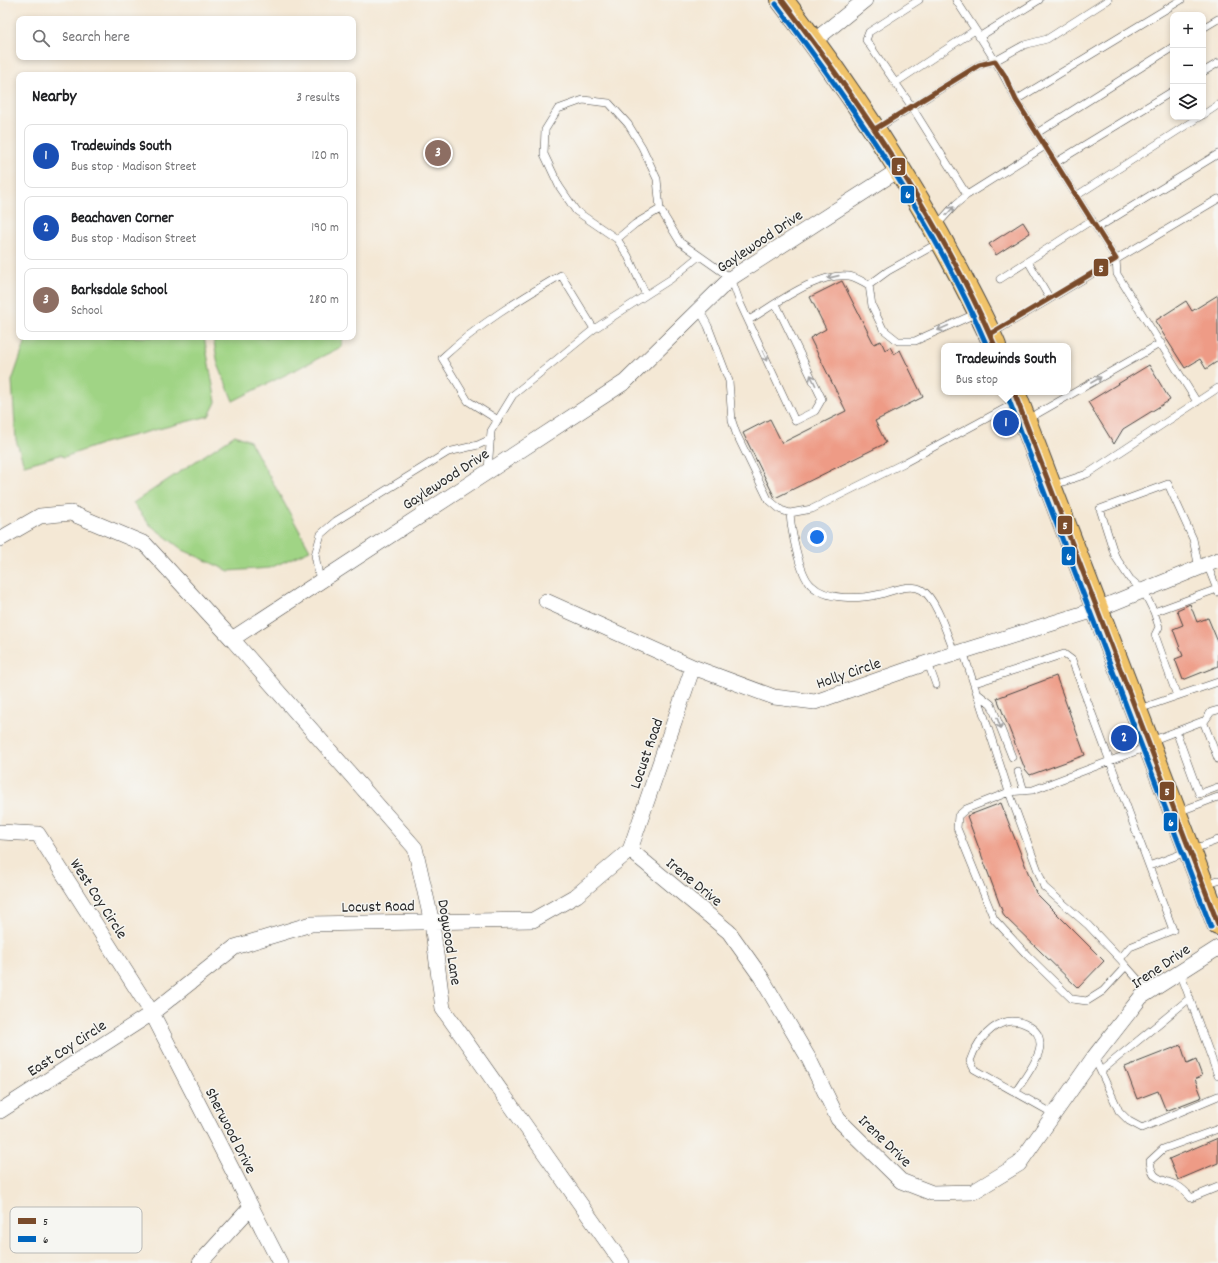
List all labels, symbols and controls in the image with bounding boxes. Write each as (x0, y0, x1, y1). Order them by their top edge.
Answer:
map controls (1170, 12, 1206, 120)
button: + (1170, 12, 1206, 48)
search box (16, 16, 356, 60)
icon: search (30, 27, 52, 49)
text: Search here (62, 27, 130, 49)
button: − (1170, 48, 1206, 84)
button: layers (1170, 84, 1206, 120)
text: Nearby (32, 86, 76, 110)
text: 3 results (296, 89, 340, 108)
text: Tradewinds South (71, 136, 172, 158)
pin: 3 (425, 138, 451, 168)
text: 1 (45, 147, 47, 166)
text: 120 m (311, 147, 339, 166)
line badge: 5 (891, 157, 906, 176)
text: Bus stop · Madison Street (71, 158, 196, 177)
text: 5 (896, 161, 902, 177)
line badge: 6 (900, 185, 915, 204)
text: 6 (905, 188, 911, 204)
street label: Gaylewood Drive (713, 205, 808, 279)
one-way arrow (945, 206, 955, 216)
text: Beachaven Corner (71, 208, 174, 230)
text: 2 (43, 219, 49, 238)
text: 190 m (311, 219, 339, 238)
text: Bus stop · Madison Street (71, 230, 196, 249)
line badge: 5 (1093, 258, 1109, 277)
text: 5 (1098, 262, 1104, 278)
one-way arrow (826, 274, 839, 281)
text: Barksdale School (71, 280, 167, 302)
text: 3 (43, 291, 49, 310)
text: 280 m (309, 291, 339, 310)
text: School (71, 302, 103, 321)
one-way arrow (938, 325, 950, 332)
popup (941, 343, 1071, 395)
one-way arrow (762, 349, 769, 361)
text: Tradewinds South (956, 349, 1056, 371)
text: Bus stop (956, 371, 998, 390)
one-way arrow (809, 374, 816, 386)
one-way arrow (1090, 375, 1102, 383)
pin: 1 (993, 408, 1019, 438)
street label: Gaylewood Drive (398, 443, 494, 517)
line badge: 5 (1057, 515, 1073, 535)
text: 5 (1062, 519, 1068, 535)
your location (807, 527, 827, 547)
line badge: 6 (1061, 546, 1076, 566)
text: 6 (1066, 550, 1072, 566)
street label: Holly Circle (813, 653, 884, 696)
street label: Locust Road (625, 715, 670, 792)
one-way arrow (995, 716, 1003, 728)
pin: 2 (1111, 723, 1137, 753)
line badge: 5 (1159, 781, 1175, 801)
text: 5 (1164, 785, 1170, 801)
line badge: 6 (1163, 812, 1178, 832)
text: 6 (1168, 816, 1174, 832)
street label: Irene Drive (660, 853, 727, 913)
street label: West Coy Circle (63, 855, 133, 944)
street label: Locust Road (341, 895, 415, 920)
street label: Dogwood Lane (430, 898, 467, 987)
street label: Irene Drive (1127, 939, 1196, 995)
street label: East Coy Circle (23, 1015, 111, 1083)
street label: Sherwood Drive (198, 1084, 261, 1178)
street label: Irene Drive (852, 1110, 916, 1173)
legend (10, 1207, 142, 1253)
text: 5 (43, 1215, 48, 1231)
text: 6 (43, 1233, 48, 1249)

